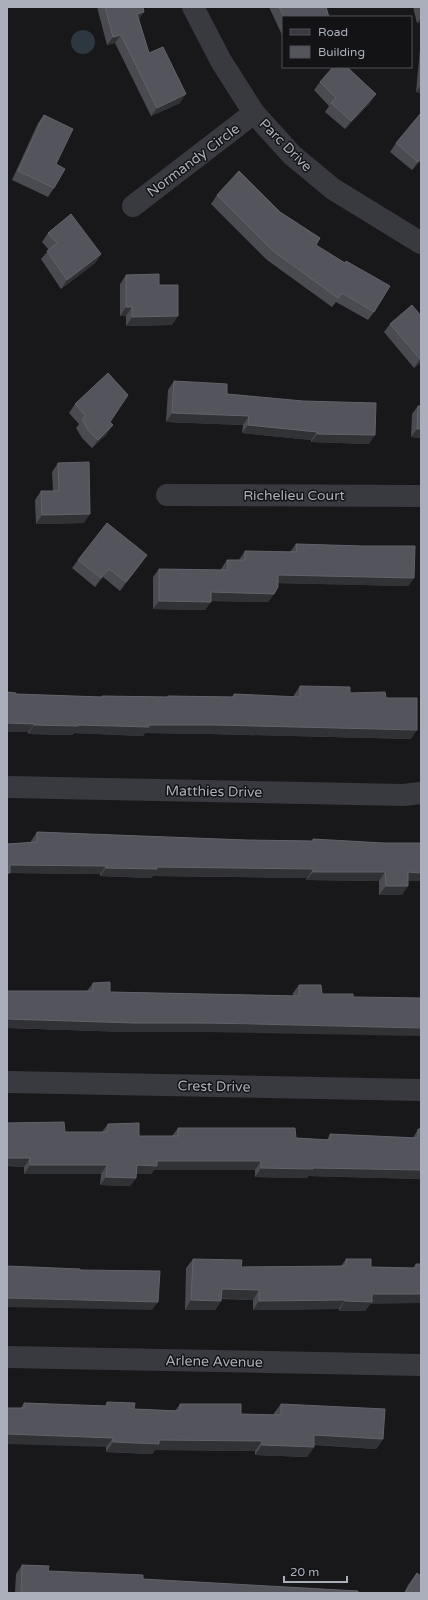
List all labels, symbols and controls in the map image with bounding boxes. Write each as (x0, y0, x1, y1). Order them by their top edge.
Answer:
legend (282, 16, 412, 68)
text: Road (318, 25, 348, 39)
text: Building (318, 45, 365, 59)
street label: Parc Drive (256, 115, 316, 175)
street label: Normandy Circle (144, 120, 243, 201)
street label: Richelieu Court (243, 487, 345, 504)
street label: Matthies Drive (165, 782, 263, 801)
street label: Crest Drive (177, 1077, 251, 1096)
street label: Arlene Avenue (165, 1352, 263, 1371)
scale bar (284, 1558, 347, 1584)
text: 20 m (290, 1565, 319, 1579)

